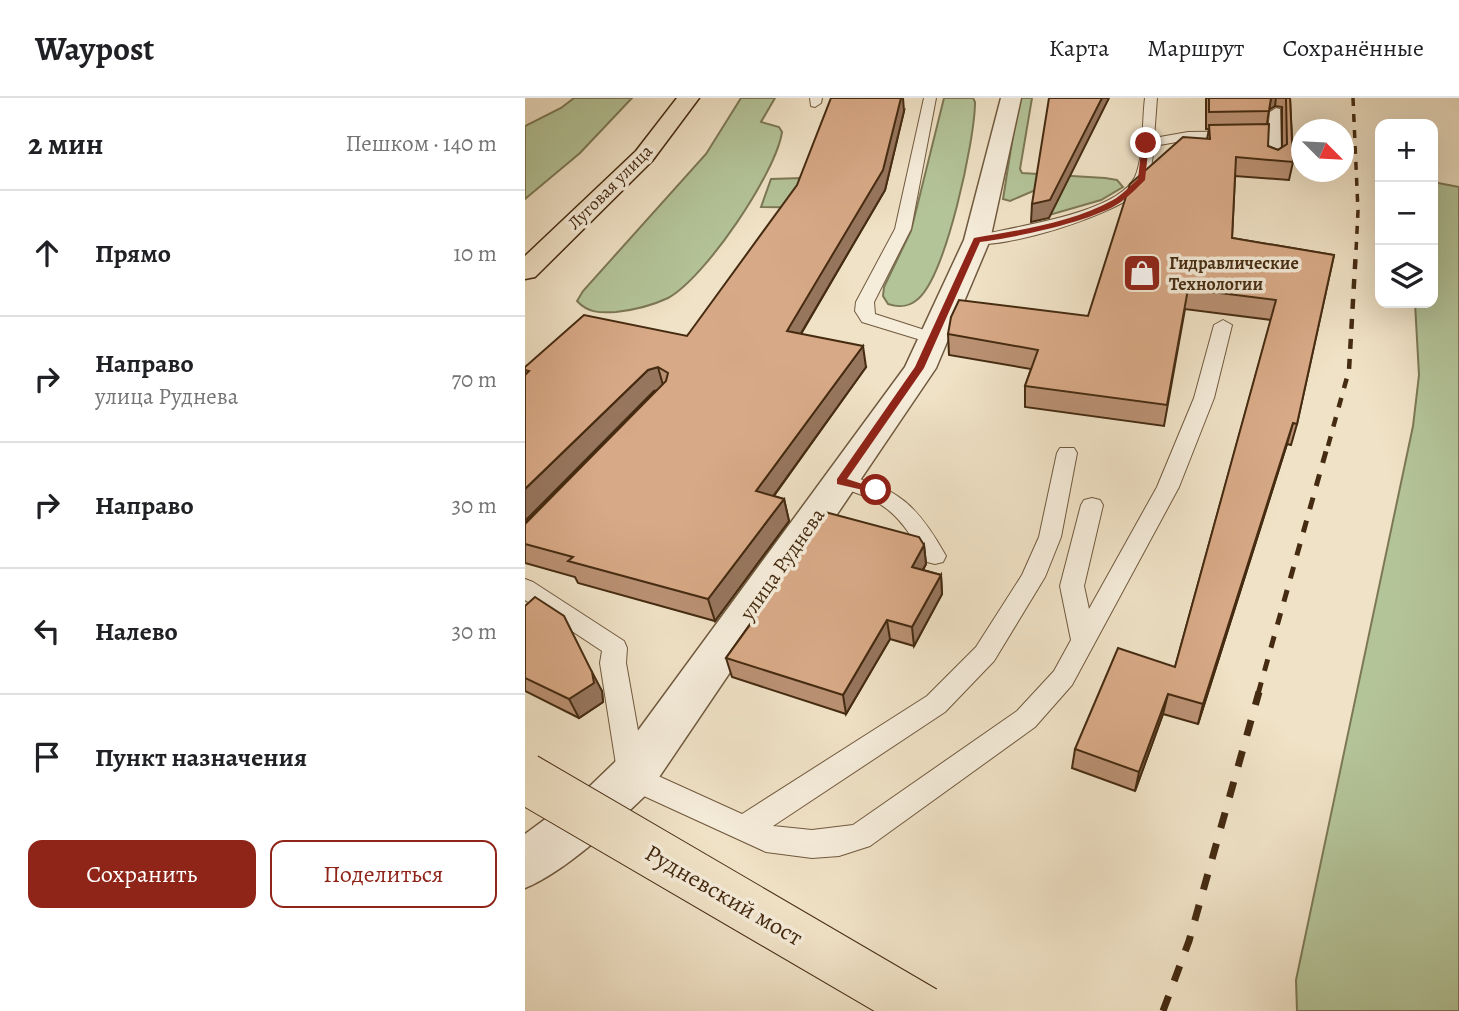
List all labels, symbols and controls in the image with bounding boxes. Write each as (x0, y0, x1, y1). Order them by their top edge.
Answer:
text: Waypost (35, 26, 154, 71)
text: Карта (1049, 32, 1109, 64)
text: Маршрут (1147, 32, 1245, 64)
text: Сохранённые (1283, 32, 1424, 64)
north arrow (1291, 119, 1354, 182)
map controls (1375, 119, 1438, 308)
button: + (1375, 119, 1438, 182)
text: 2 мин (28, 124, 103, 164)
route end (1130, 127, 1161, 158)
text: Пешком · 140 m (345, 128, 497, 159)
street label: Луговая улица (562, 139, 658, 235)
button: − (1375, 182, 1438, 245)
icon: ahead (28, 234, 66, 272)
text: Прямо (95, 236, 171, 271)
text: 10 m (453, 238, 497, 269)
button: layers (1375, 245, 1438, 308)
place label: Гидравлические Технологии (1169, 251, 1299, 296)
shop icon: Гидравлические Технологии (1121, 252, 1163, 294)
text: Направо (95, 346, 194, 381)
icon: right (28, 360, 66, 398)
text: 70 m (451, 364, 497, 395)
text: улица Руднева (95, 381, 238, 412)
route start (860, 474, 891, 505)
icon: right (28, 486, 66, 524)
text: Направо (95, 488, 194, 523)
text: 30 m (451, 490, 497, 521)
street label: улица Руднева (732, 502, 831, 626)
icon: left (28, 612, 66, 650)
text: Налево (95, 614, 178, 649)
text: 30 m (451, 616, 497, 647)
icon: arrive (28, 738, 66, 776)
text: Пункт назначения (95, 740, 307, 775)
street label: Рудневский мост (639, 837, 809, 953)
button: Сохранить (28, 840, 256, 908)
button: Поделиться (270, 840, 497, 908)

